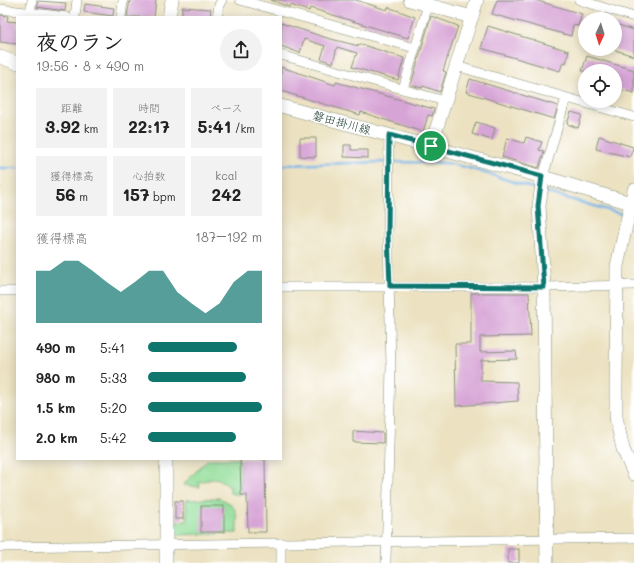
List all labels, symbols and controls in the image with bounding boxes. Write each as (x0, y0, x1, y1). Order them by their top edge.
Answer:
north arrow (578, 12, 622, 56)
map controls (578, 12, 622, 108)
text: 夜のラン (36, 27, 124, 56)
button: share (220, 29, 262, 71)
text: 19:56 · 8 × 490 m (36, 57, 144, 74)
button: locate (578, 64, 622, 108)
text: 距離 (61, 100, 83, 115)
text: 時間 (138, 100, 160, 115)
text: ペース (210, 100, 243, 115)
street label: 磐田掛川線 (311, 107, 373, 137)
text: 3.92 (45, 115, 80, 137)
text: 22:17 (128, 115, 170, 137)
text: 5:41 (198, 115, 231, 137)
text: km (80, 121, 98, 136)
text: /km (231, 121, 255, 136)
pin (414, 129, 448, 163)
icon: arrive (420, 135, 442, 157)
text: 獲得標高 (50, 168, 94, 183)
text: 心拍数 (132, 168, 165, 183)
text: kcal (215, 168, 237, 183)
text: 56 (55, 183, 76, 205)
text: 157 (122, 183, 149, 205)
text: 242 (211, 183, 241, 205)
text: m (76, 189, 88, 204)
text: bpm (149, 189, 176, 204)
text: 187–192 m (195, 228, 262, 245)
text: 獲得標高 (36, 229, 88, 246)
text: 490 m (36, 339, 75, 356)
text: 5:41 (100, 339, 125, 356)
text: 980 m (36, 369, 75, 386)
text: 5:33 (100, 369, 127, 386)
text: 1.5 km (36, 399, 75, 416)
text: 5:20 (100, 399, 127, 416)
text: 2.0 km (36, 429, 78, 446)
text: 5:42 (100, 429, 126, 446)

